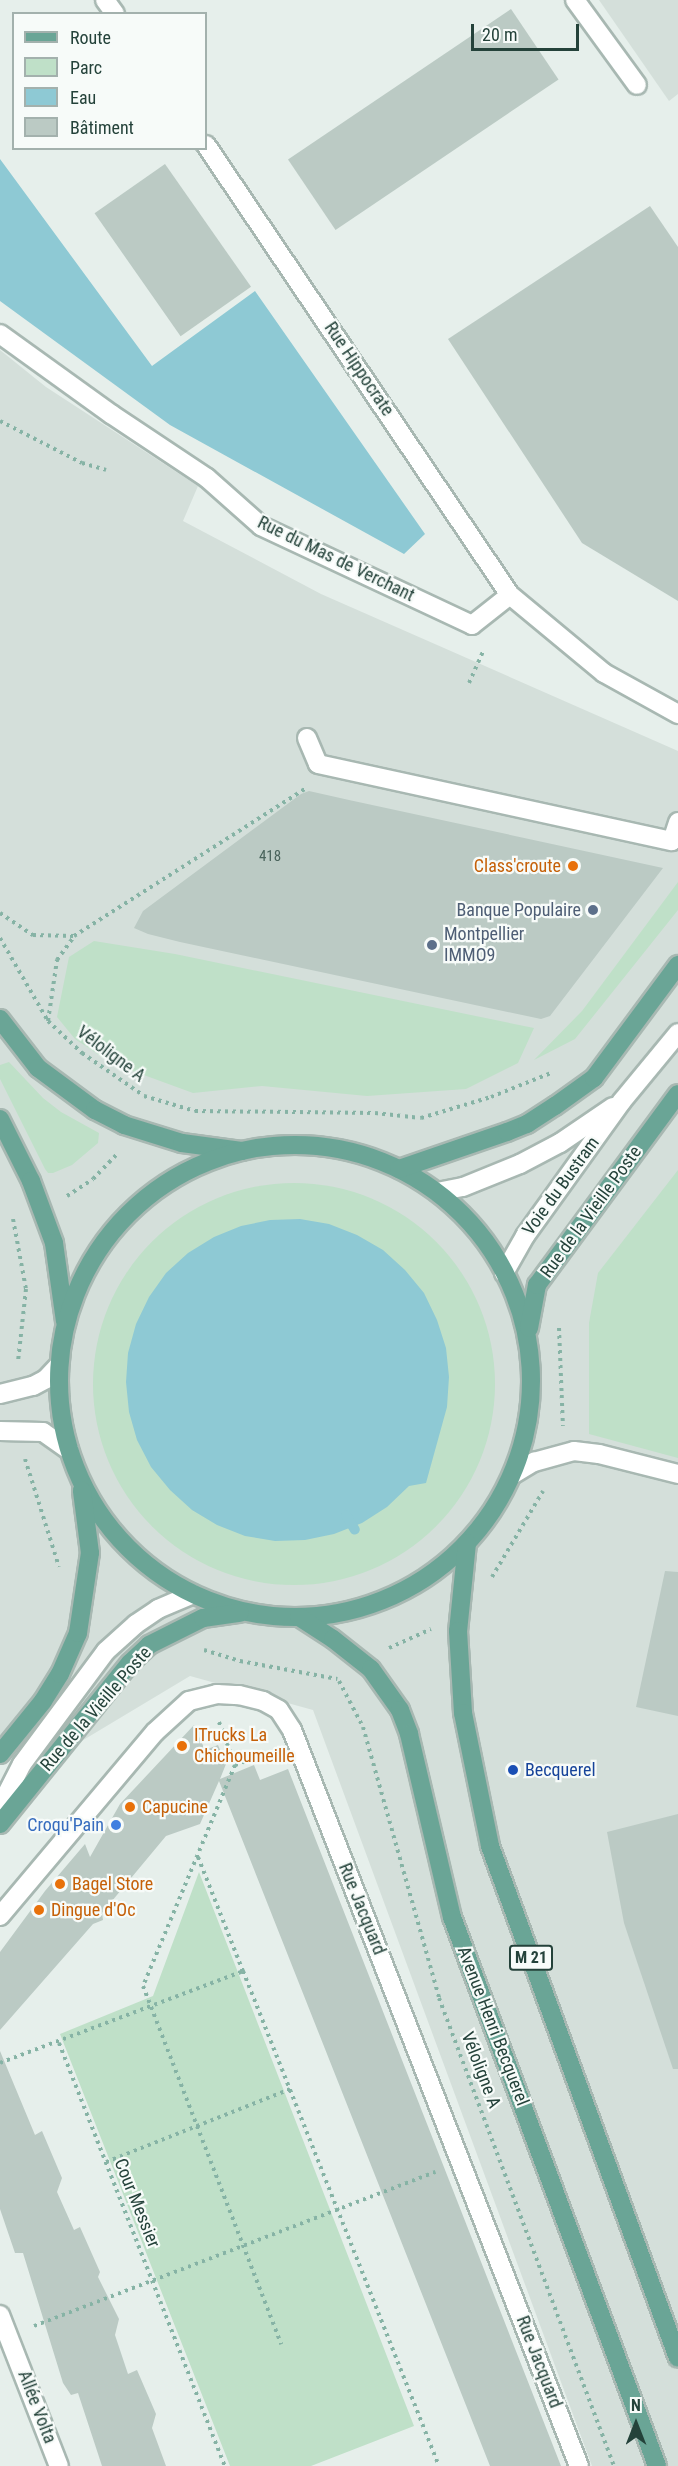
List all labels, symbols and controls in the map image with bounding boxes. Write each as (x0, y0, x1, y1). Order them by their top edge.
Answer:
legend (12, 12, 207, 150)
scale bar (474, 12, 582, 50)
text: 20 m (482, 24, 517, 45)
text: Route (70, 27, 111, 48)
text: Parc (70, 57, 102, 78)
text: Eau (70, 87, 96, 108)
text: Bâtiment (70, 117, 134, 138)
street label: Rue Hippocrate (320, 318, 398, 420)
street label: Rue du Mas de Verchant (254, 512, 418, 606)
house number: 418 (259, 848, 281, 866)
place label: Class'croute (474, 855, 561, 877)
marker: Class'croute (566, 859, 580, 873)
place label: Banque Populaire (456, 899, 581, 921)
marker: Banque Populaire (586, 903, 600, 917)
place label: Montpellier IMMO9 (444, 924, 524, 966)
marker: Montpellier IMMO9 (425, 938, 439, 952)
street label: Véloligne A (73, 1021, 149, 1087)
street label: Voie du Bustram (518, 1133, 604, 1239)
street label: Rue de la Vieille Poste (536, 1142, 646, 1282)
street label: Rue de la Vieille Poste (36, 1642, 156, 1776)
place label: ITrucks La Chichoumeille (194, 1725, 295, 1768)
marker: ITrucks La Chichoumeille (175, 1739, 189, 1753)
place label: Becquerel (525, 1759, 596, 1781)
marker: Becquerel (506, 1763, 520, 1777)
place label: Capucine (142, 1796, 208, 1818)
marker: Capucine (123, 1800, 137, 1814)
place label: Croqu'Pain (27, 1814, 104, 1836)
marker: Croqu'Pain (109, 1818, 123, 1832)
street label: Rue Jacquard (334, 1860, 390, 1958)
place label: Bagel Store (72, 1873, 153, 1895)
marker: Bagel Store (53, 1877, 67, 1891)
place label: Dingue d'Oc (51, 1899, 135, 1921)
marker: Dingue d'Oc (32, 1903, 46, 1917)
street label: Avenue Henri Becquerel (453, 1943, 533, 2109)
road number: M 21 (508, 1945, 554, 1971)
street label: Véloligne A (457, 2029, 505, 2111)
street label: Cour Messier (109, 2155, 165, 2251)
street label: Rue Jacquard (512, 2313, 566, 2411)
street label: Allée Volta (13, 2367, 61, 2447)
north arrow (606, 2394, 666, 2454)
text: N (631, 2396, 641, 2415)

